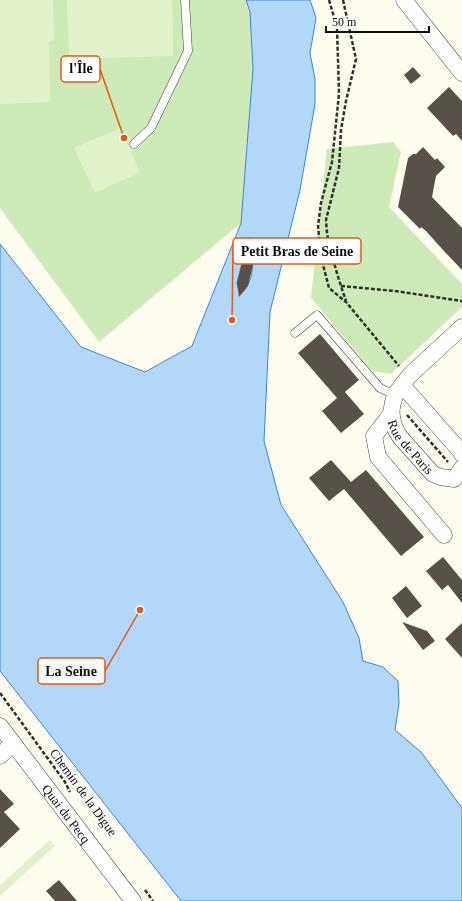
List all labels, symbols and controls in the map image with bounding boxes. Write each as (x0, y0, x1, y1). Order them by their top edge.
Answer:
scale bar (326, 8, 429, 34)
text: 50 m (332, 15, 357, 29)
callout: l'Île (61, 56, 100, 82)
text: l'Île (69, 60, 93, 76)
callout: Petit Bras de Seine (233, 238, 361, 264)
text: Petit Bras de Seine (241, 244, 353, 259)
street label: Rue de Paris (385, 418, 436, 477)
callout: La Seine (38, 658, 105, 684)
text: La Seine (45, 664, 97, 679)
street label: Chemin de la Digue (47, 746, 120, 839)
street label: Quai du Pecq (39, 781, 94, 847)

